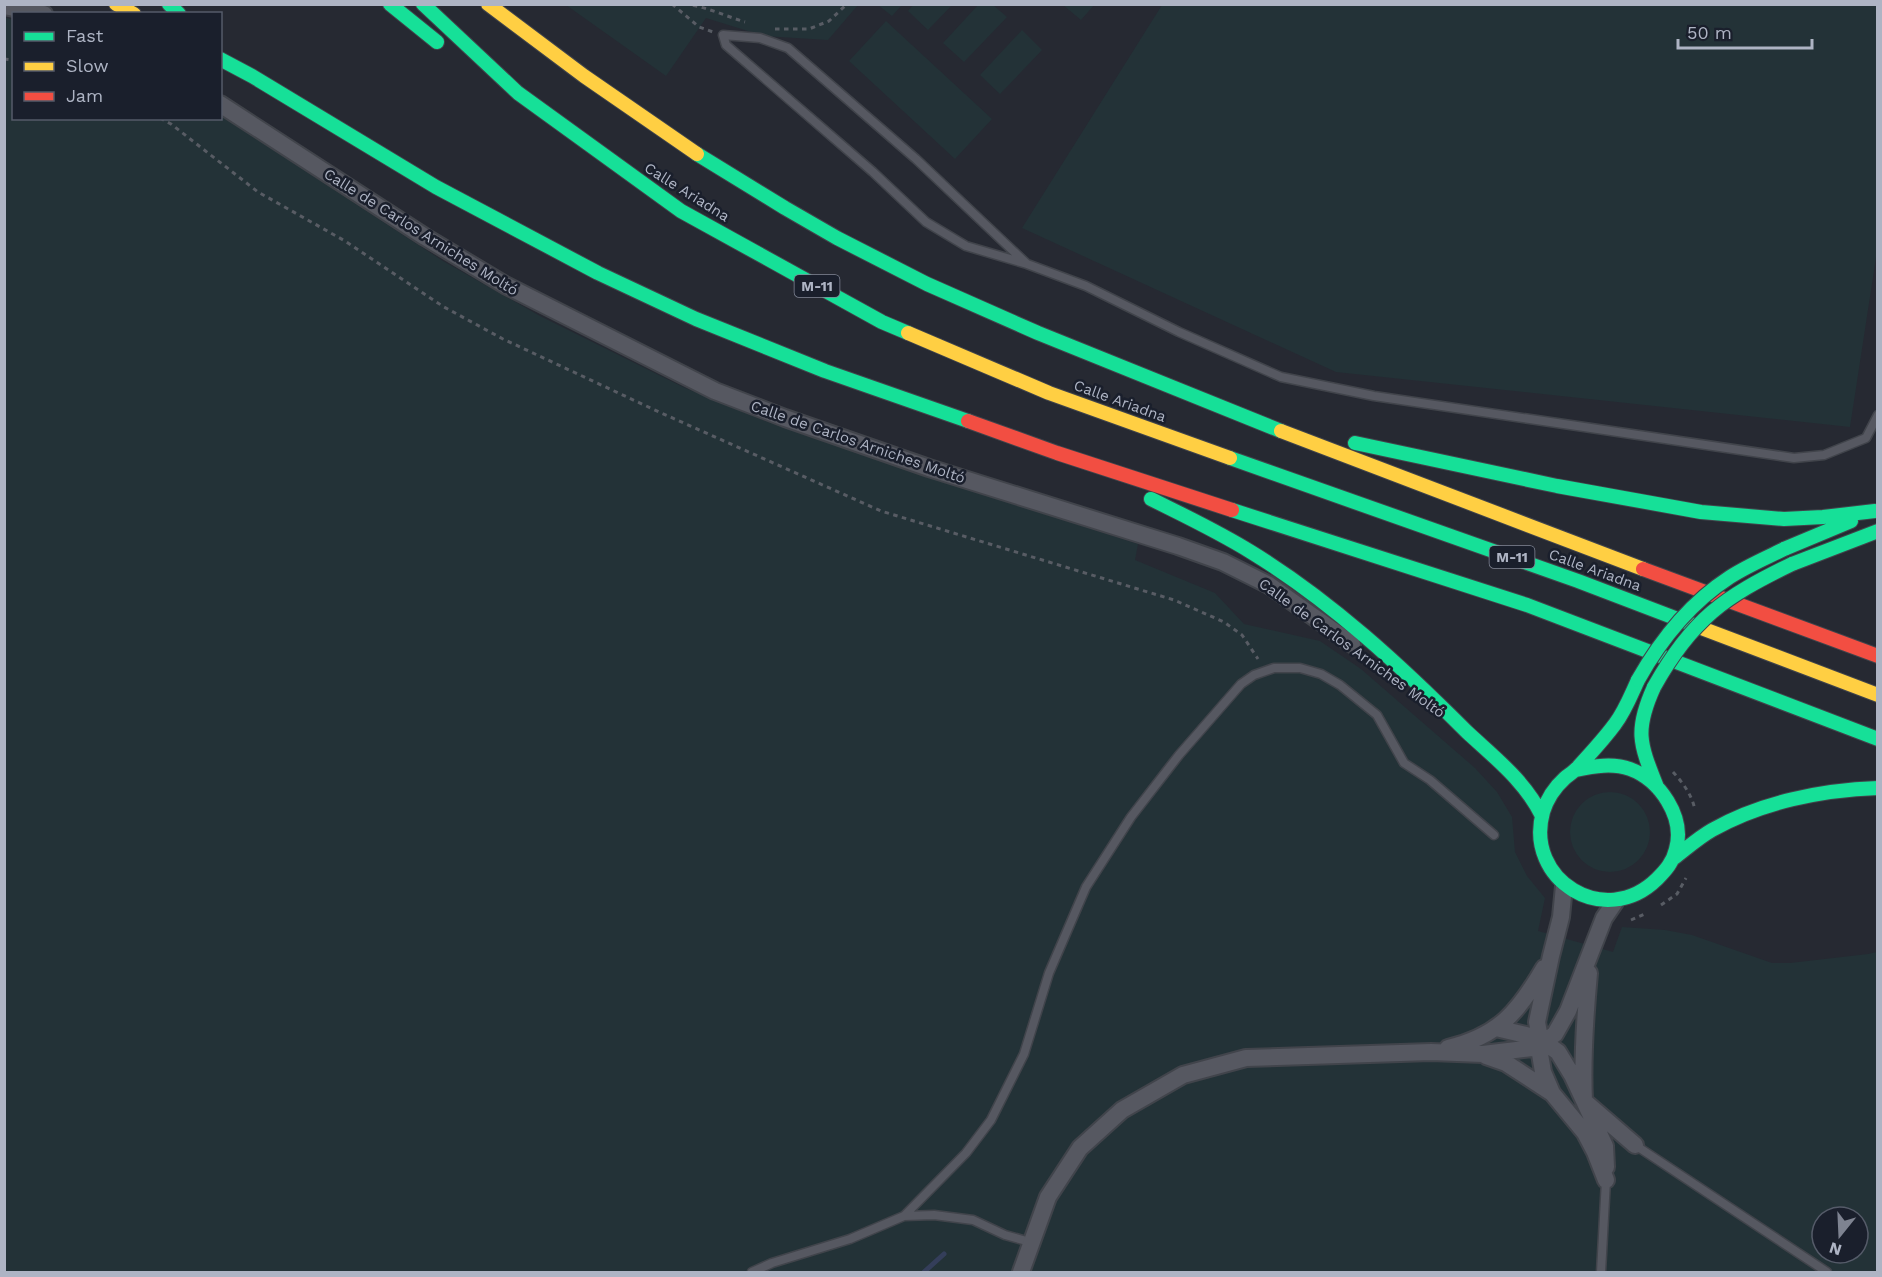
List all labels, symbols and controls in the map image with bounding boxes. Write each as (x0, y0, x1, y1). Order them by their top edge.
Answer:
legend (12, 12, 222, 120)
scale bar (1678, 12, 1812, 50)
text: 50 m (1687, 22, 1732, 43)
text: Fast (66, 25, 104, 46)
text: Slow (66, 55, 109, 76)
text: Jam (66, 85, 103, 106)
street label: Calle Ariadna (641, 159, 733, 226)
street label: Calle de Carlos Arniches Moltó (321, 165, 521, 299)
road number: M-11 (794, 275, 840, 297)
street label: Calle Ariadna (1071, 376, 1169, 426)
street label: Calle de Carlos Arniches Moltó (748, 397, 968, 487)
street label: Calle Ariadna (1546, 545, 1644, 595)
road number: M-11 (1490, 546, 1534, 568)
street label: Calle de Carlos Arniches Moltó (1255, 574, 1449, 722)
north arrow (1810, 1205, 1870, 1265)
text: N (1827, 1238, 1844, 1260)

